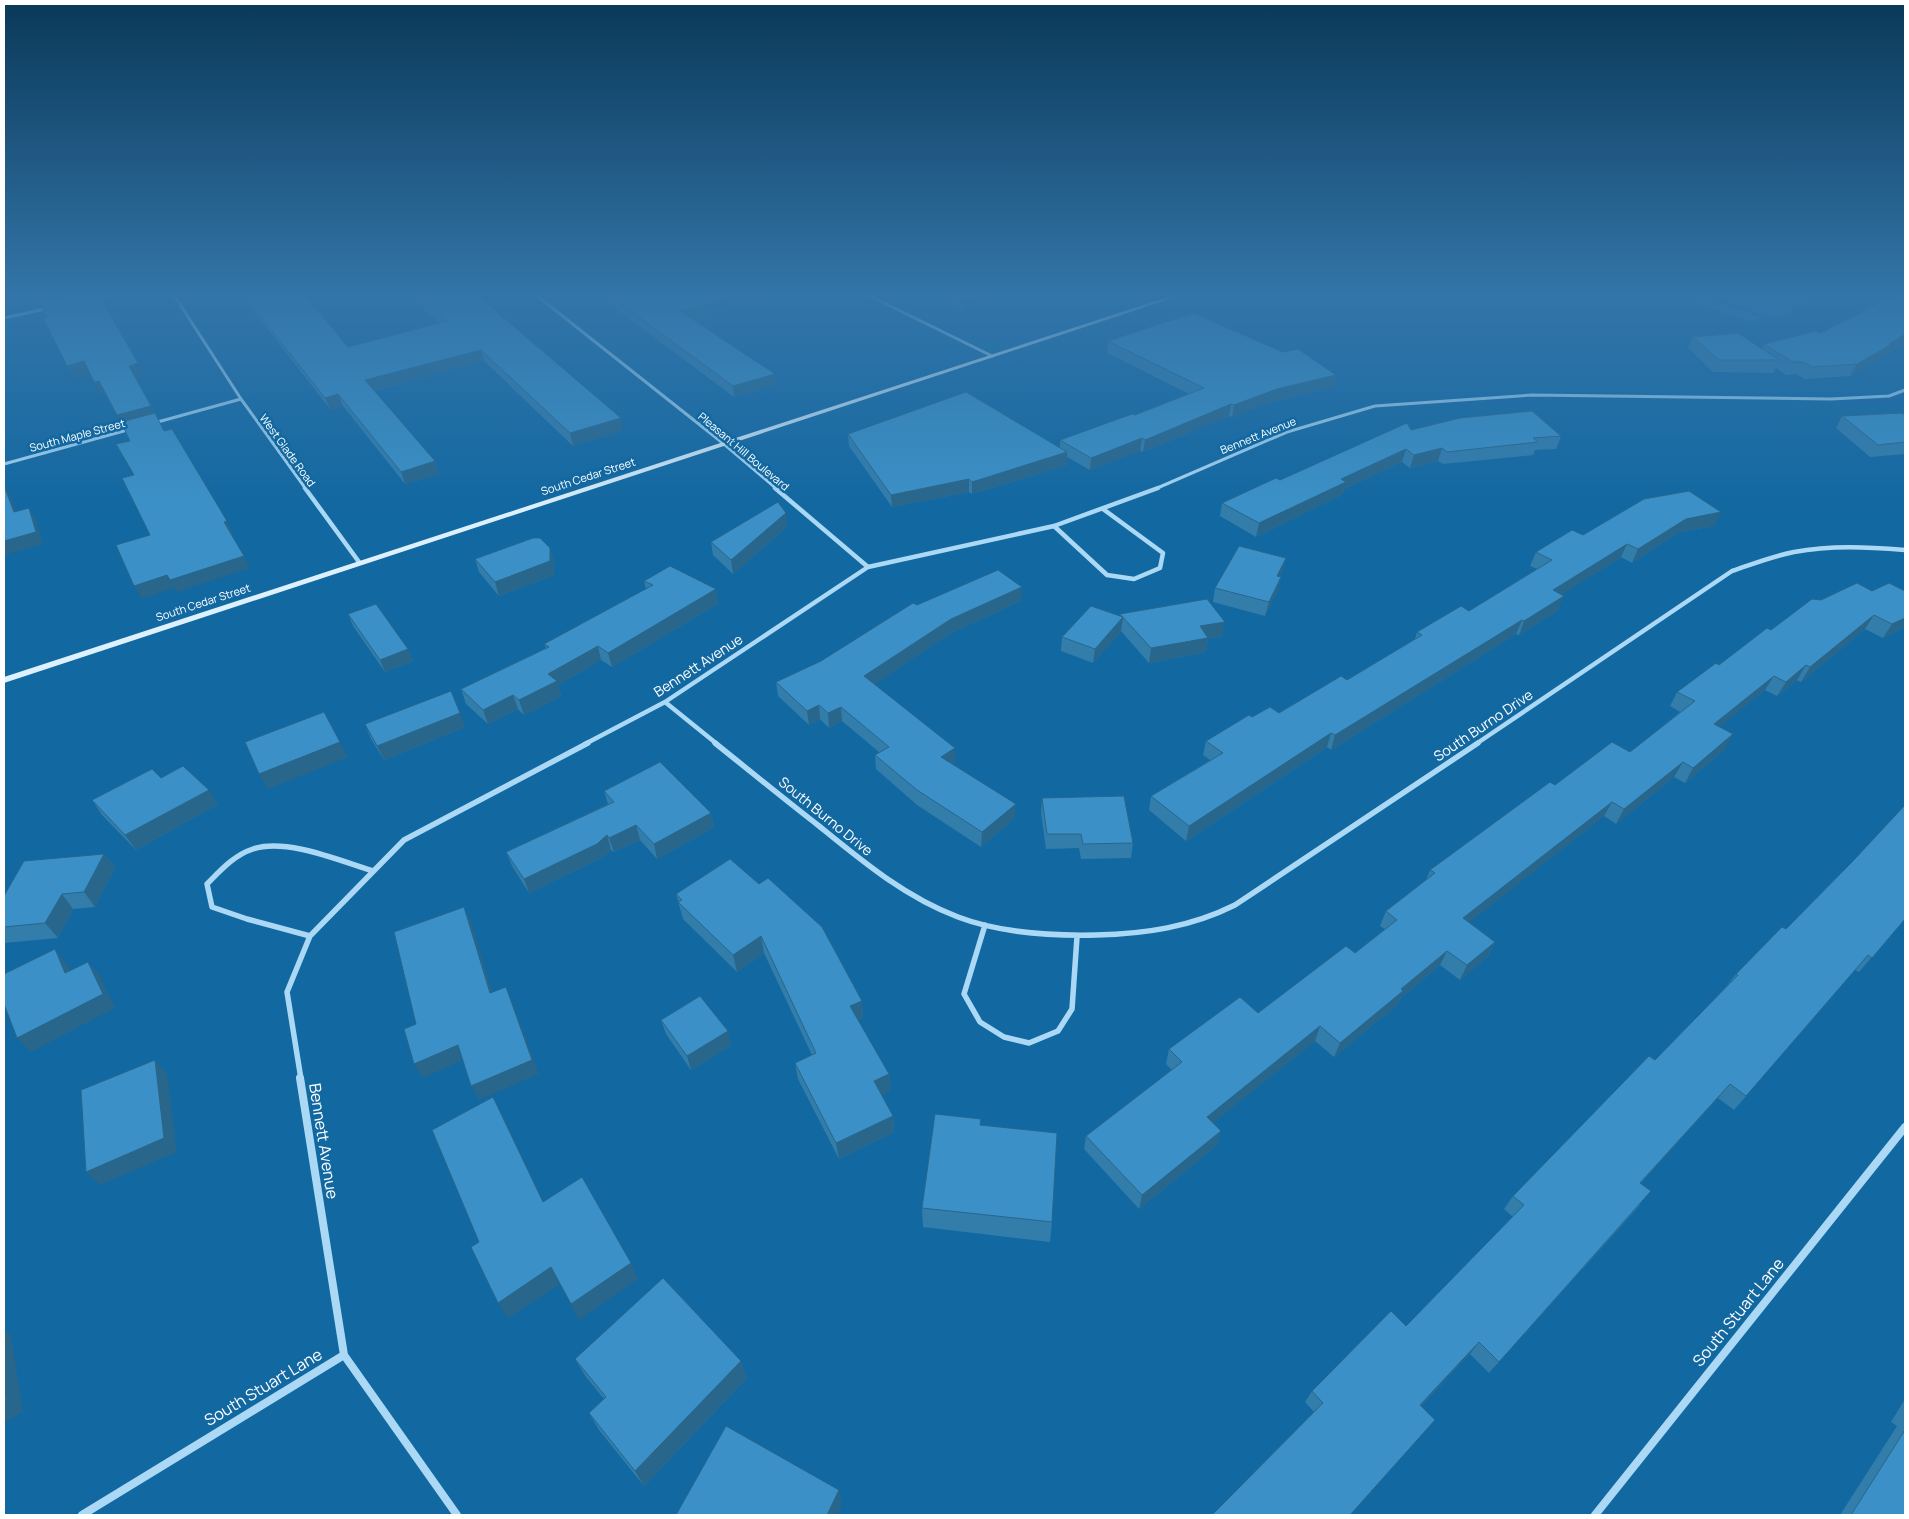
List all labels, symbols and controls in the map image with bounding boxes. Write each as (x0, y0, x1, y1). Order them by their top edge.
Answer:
street label: Pleasant Hill Boulevard (695, 408, 793, 494)
street label: West Glade Road (257, 411, 319, 489)
street label: Bennett Avenue (1218, 413, 1299, 457)
street label: South Maple Street (28, 415, 126, 455)
street label: South Cedar Street (539, 454, 637, 498)
street label: South Cedar Street (154, 580, 252, 624)
street label: Bennett Avenue (650, 629, 746, 701)
street label: South Burno Drive (1430, 685, 1536, 765)
street label: South Burno Drive (775, 772, 877, 860)
street label: Bennett Avenue (304, 1081, 344, 1201)
street label: South Stuart Lane (1687, 1253, 1789, 1371)
street label: South Stuart Lane (200, 1343, 326, 1431)

